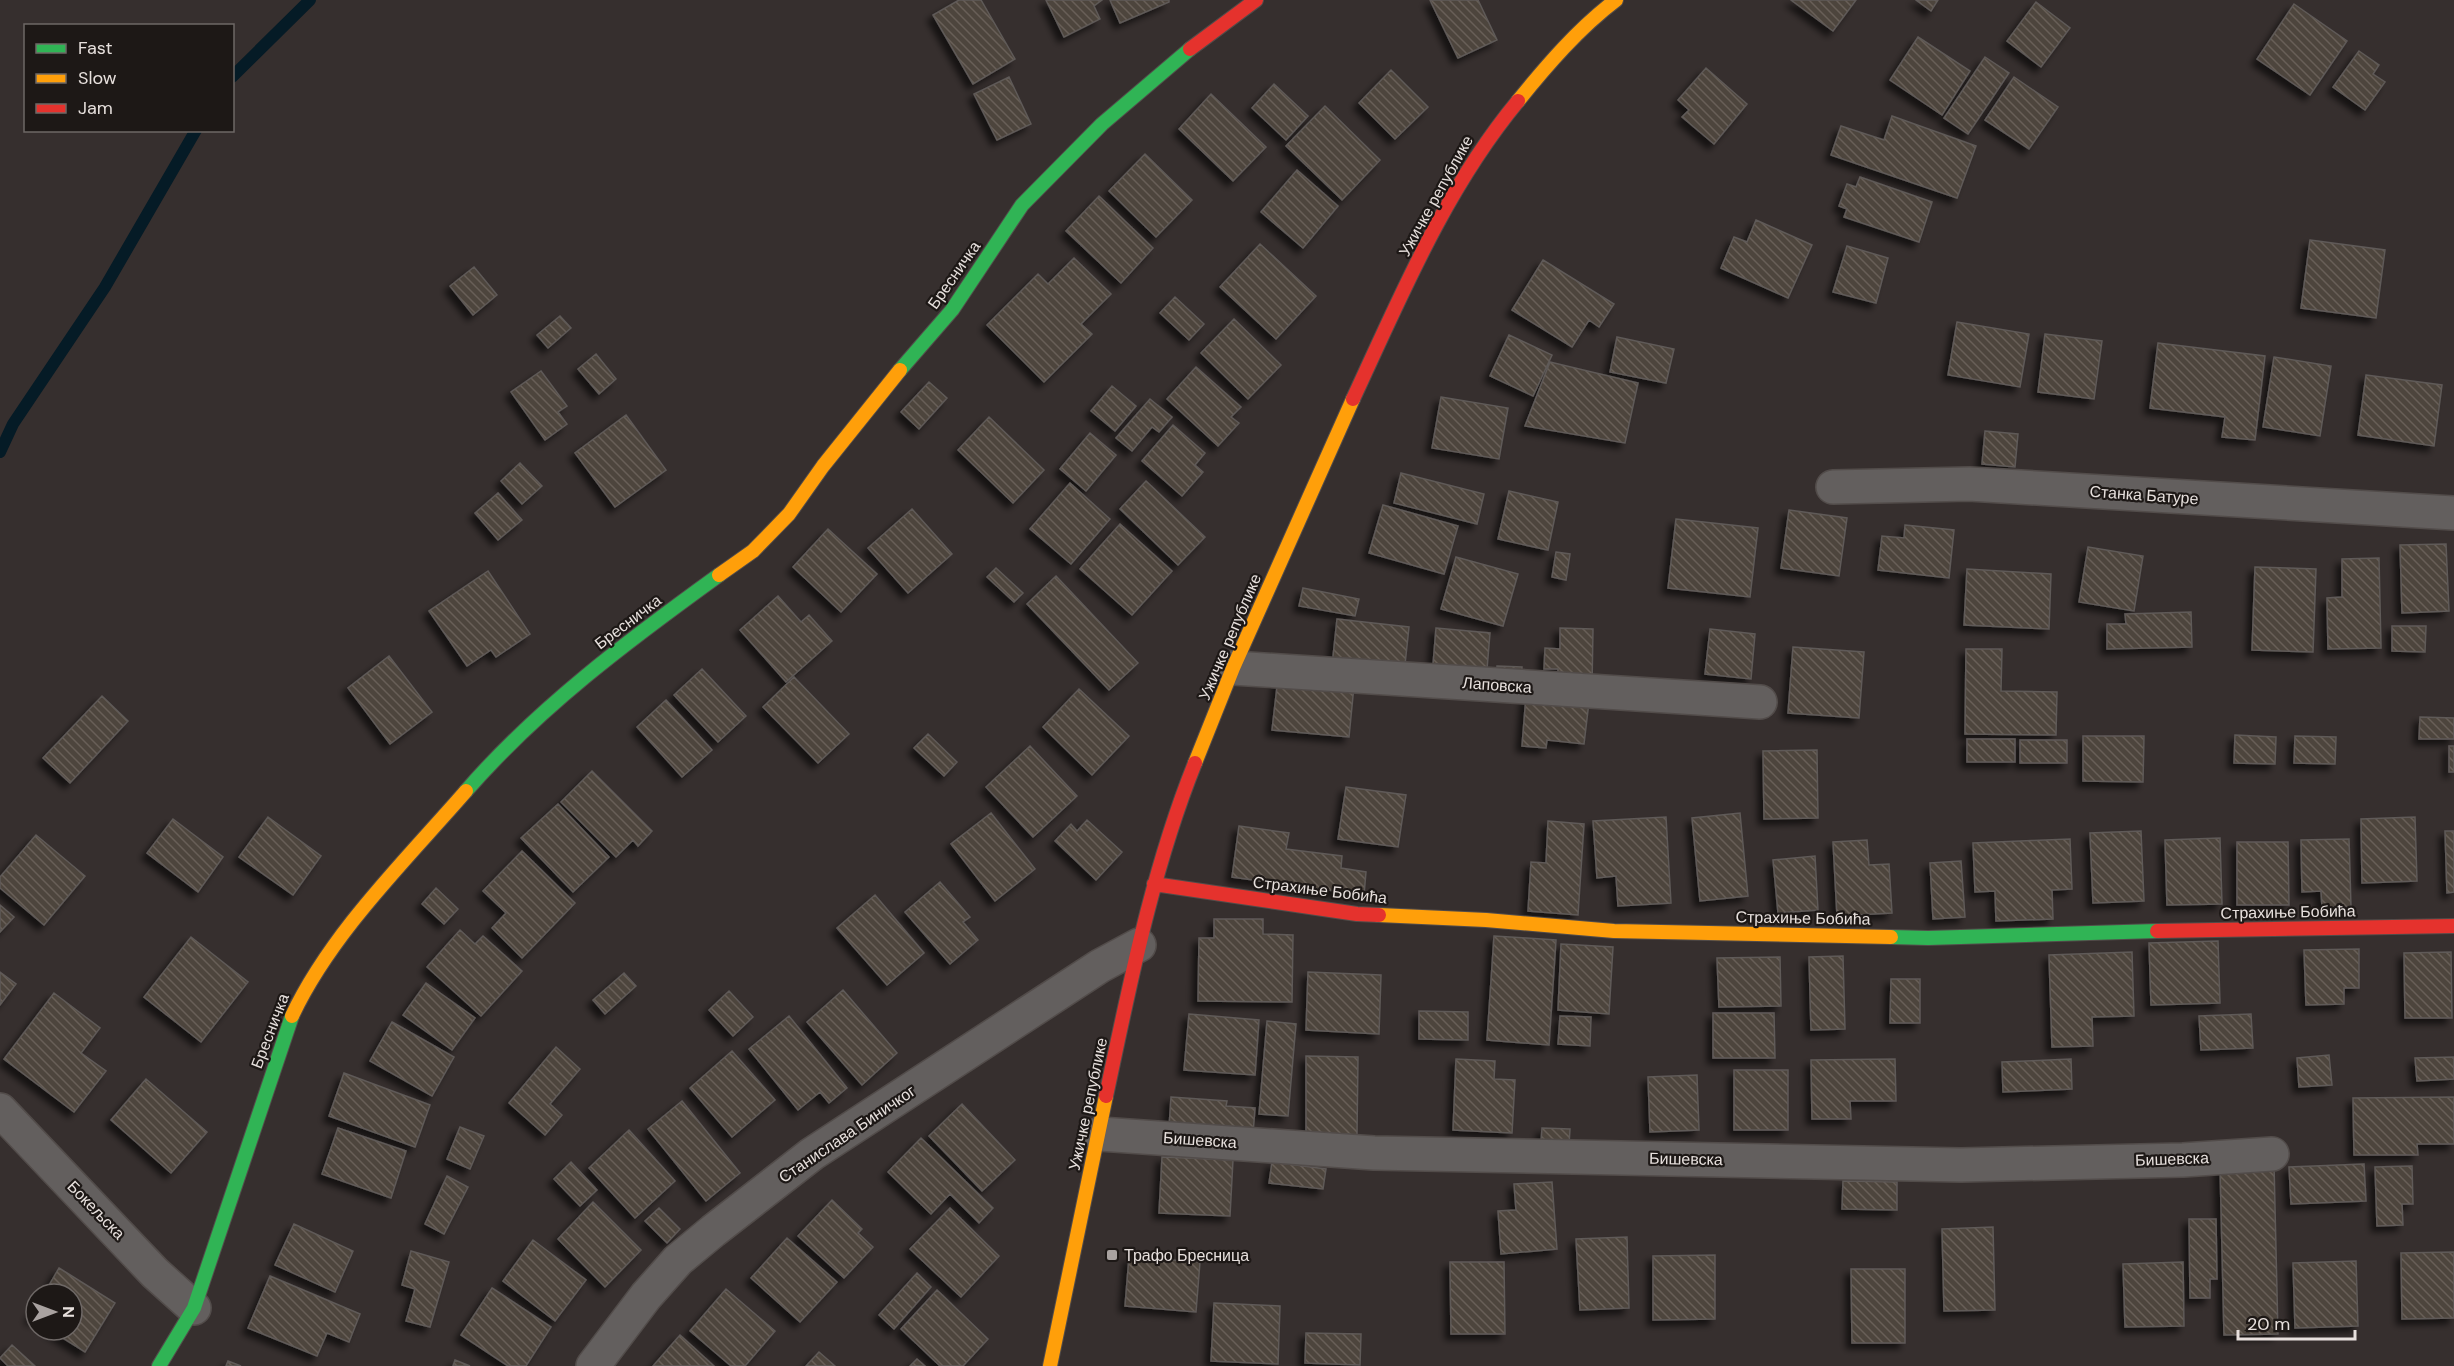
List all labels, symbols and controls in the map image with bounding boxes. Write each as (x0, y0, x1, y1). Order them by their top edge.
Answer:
legend (24, 24, 234, 132)
text: Fast (78, 36, 113, 60)
text: Slow (78, 66, 117, 90)
text: Jam (78, 96, 113, 120)
street label: Ужичке републике (1394, 132, 1478, 260)
street label: Бресничка (923, 237, 985, 313)
street label: Станка Батуре (2089, 481, 2199, 509)
street label: Ужичке републике (1194, 570, 1266, 703)
street label: Бресничка (590, 590, 666, 654)
street label: Лаповска (1462, 672, 1533, 698)
street label: Страхиње Бобића (1252, 871, 1388, 909)
street label: Страхиње Бобића (2220, 900, 2356, 924)
street label: Страхиње Бобића (1735, 906, 1871, 930)
street label: Бресничка (246, 990, 294, 1071)
street label: Ужичке републике (1064, 1036, 1112, 1172)
street label: Станислава Биничког (775, 1080, 920, 1188)
street label: Бишевска (1162, 1127, 1238, 1153)
street label: Бишевска (2135, 1147, 2209, 1171)
street label: Бишевска (1649, 1148, 1723, 1170)
street label: Бокељска (63, 1176, 129, 1244)
place label: Трафо Бресница (1124, 1245, 1249, 1266)
marker: Трафо Бресница (1105, 1248, 1119, 1262)
north arrow (24, 1282, 84, 1342)
scale bar (2238, 1303, 2355, 1341)
text: N (58, 1306, 79, 1318)
text: 20 m (2247, 1312, 2290, 1336)

